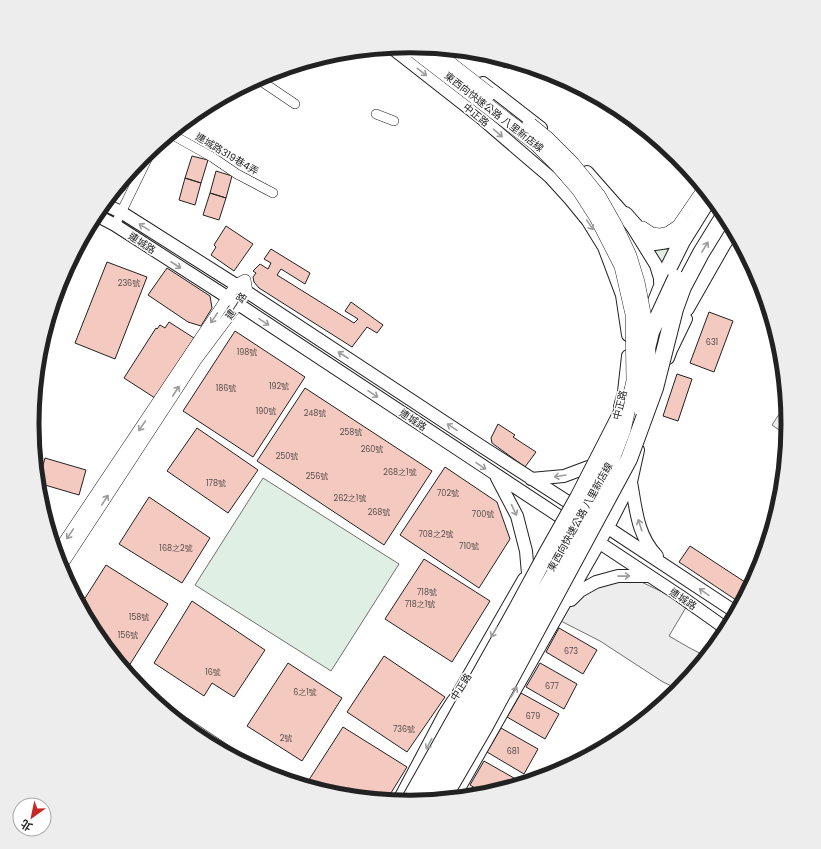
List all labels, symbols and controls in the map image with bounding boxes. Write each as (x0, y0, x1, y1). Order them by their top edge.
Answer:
one-way arrow (417, 68, 428, 76)
street label: 東西向快速公路 八里新店線 (441, 68, 547, 156)
street label: 中正路 (460, 100, 492, 130)
one-way arrow (493, 128, 503, 137)
street label: 連城路319巷4弄 (192, 129, 262, 179)
one-way arrow (586, 219, 594, 230)
one-way arrow (139, 223, 150, 231)
street label: 連城路 (125, 229, 159, 257)
one-way arrow (701, 241, 709, 252)
one-way arrow (170, 261, 182, 269)
house number: 236號 (118, 278, 140, 289)
street label: 建一路 (222, 289, 250, 323)
one-way arrow (210, 312, 218, 323)
one-way arrow (259, 318, 270, 326)
house number: 631 (706, 337, 718, 348)
house number: 198號 (237, 347, 257, 358)
one-way arrow (338, 351, 349, 359)
house number: 192號 (269, 381, 289, 392)
house number: 186號 (216, 383, 236, 394)
one-way arrow (172, 386, 180, 397)
street label: 中正路 (609, 389, 631, 421)
one-way arrow (367, 390, 378, 398)
street label: 連城路 (396, 405, 430, 435)
house number: 190號 (256, 406, 276, 417)
house number: 248號 (304, 408, 326, 419)
one-way arrow (138, 420, 146, 431)
one-way arrow (446, 422, 458, 430)
house number: 258號 (340, 427, 362, 438)
house number: 260號 (361, 444, 383, 455)
house number: 250號 (276, 451, 298, 462)
street label: 東西向快速公路 八里新店線 (544, 460, 616, 574)
one-way arrow (475, 462, 487, 470)
house number: 268之1號 (383, 467, 417, 478)
house number: 256號 (306, 471, 328, 482)
one-way arrow (554, 472, 567, 480)
house number: 178號 (206, 478, 226, 489)
house number: 702號 (437, 488, 459, 499)
house number: 262之1號 (334, 493, 366, 504)
one-way arrow (101, 494, 109, 506)
one-way arrow (511, 504, 518, 516)
house number: 268號 (368, 507, 390, 518)
house number: 700號 (472, 509, 494, 520)
one-way arrow (635, 520, 643, 532)
one-way arrow (66, 528, 74, 539)
house number: 708之2號 (418, 529, 454, 540)
house number: 710號 (459, 541, 479, 552)
house number: 168之2號 (159, 543, 193, 554)
one-way arrow (617, 573, 630, 580)
street label: 連城路 (666, 584, 700, 614)
house number: 718號 (417, 587, 437, 598)
one-way arrow (699, 588, 710, 596)
house number: 718之1號 (405, 599, 435, 610)
house number: 158號 (129, 612, 149, 623)
one-way arrow (489, 625, 497, 637)
house number: 156號 (118, 630, 138, 641)
house number: 673 (564, 646, 578, 657)
house number: 16號 (205, 667, 221, 678)
street label: 中正路 (447, 670, 475, 704)
house number: 677 (545, 681, 560, 692)
one-way arrow (510, 686, 518, 698)
house number: 6之1號 (293, 687, 317, 698)
house number: 679 (526, 711, 540, 722)
house number: 736號 (393, 724, 415, 735)
house number: 2號 (280, 733, 292, 744)
one-way arrow (425, 738, 432, 750)
house number: 681 (507, 746, 519, 757)
north arrow (12, 797, 52, 837)
text: 北 (18, 816, 36, 835)

